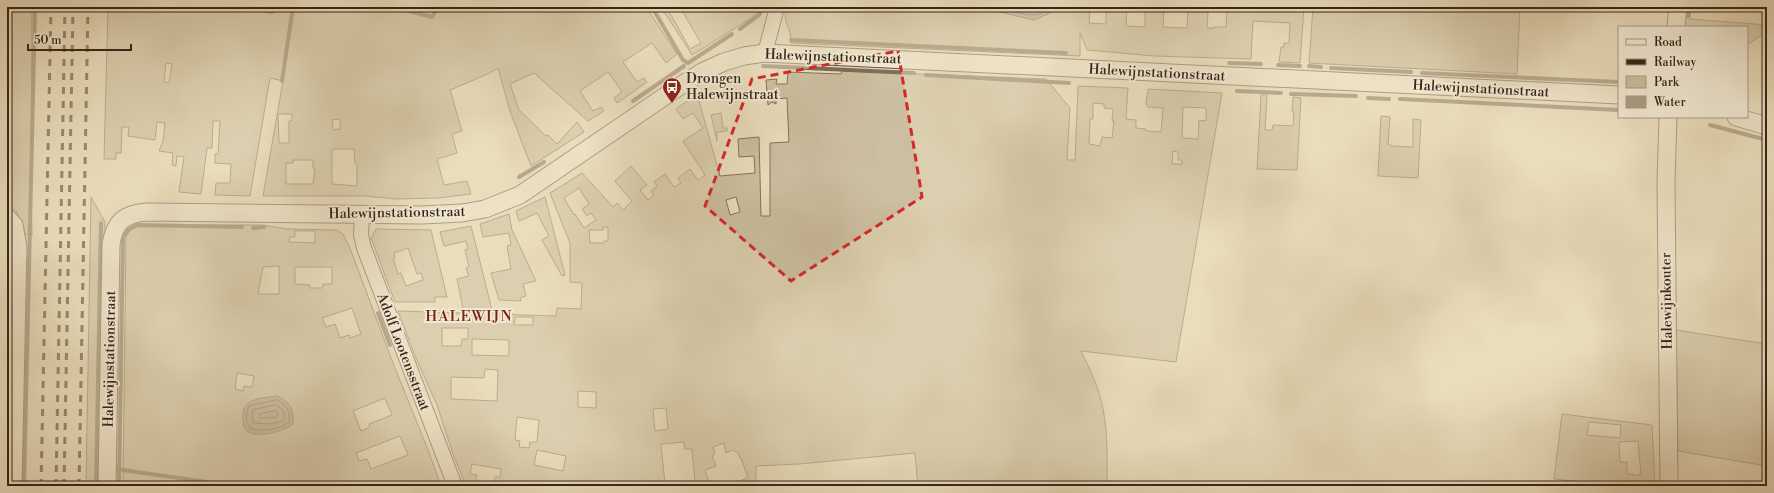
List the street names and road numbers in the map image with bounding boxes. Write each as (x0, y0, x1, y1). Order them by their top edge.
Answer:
street label: Halewijnstationstraat (764, 46, 902, 68)
street label: Halewijnstationstraat (1088, 60, 1226, 86)
street label: Halewijnstationstraat (1412, 76, 1550, 102)
street label: Halewijnstationstraat (328, 203, 466, 223)
street label: Halewijnkouter (1657, 252, 1677, 350)
street label: Halewijnstationstraat (100, 290, 120, 428)
street label: Adolf Lootensstraat (372, 290, 434, 414)

